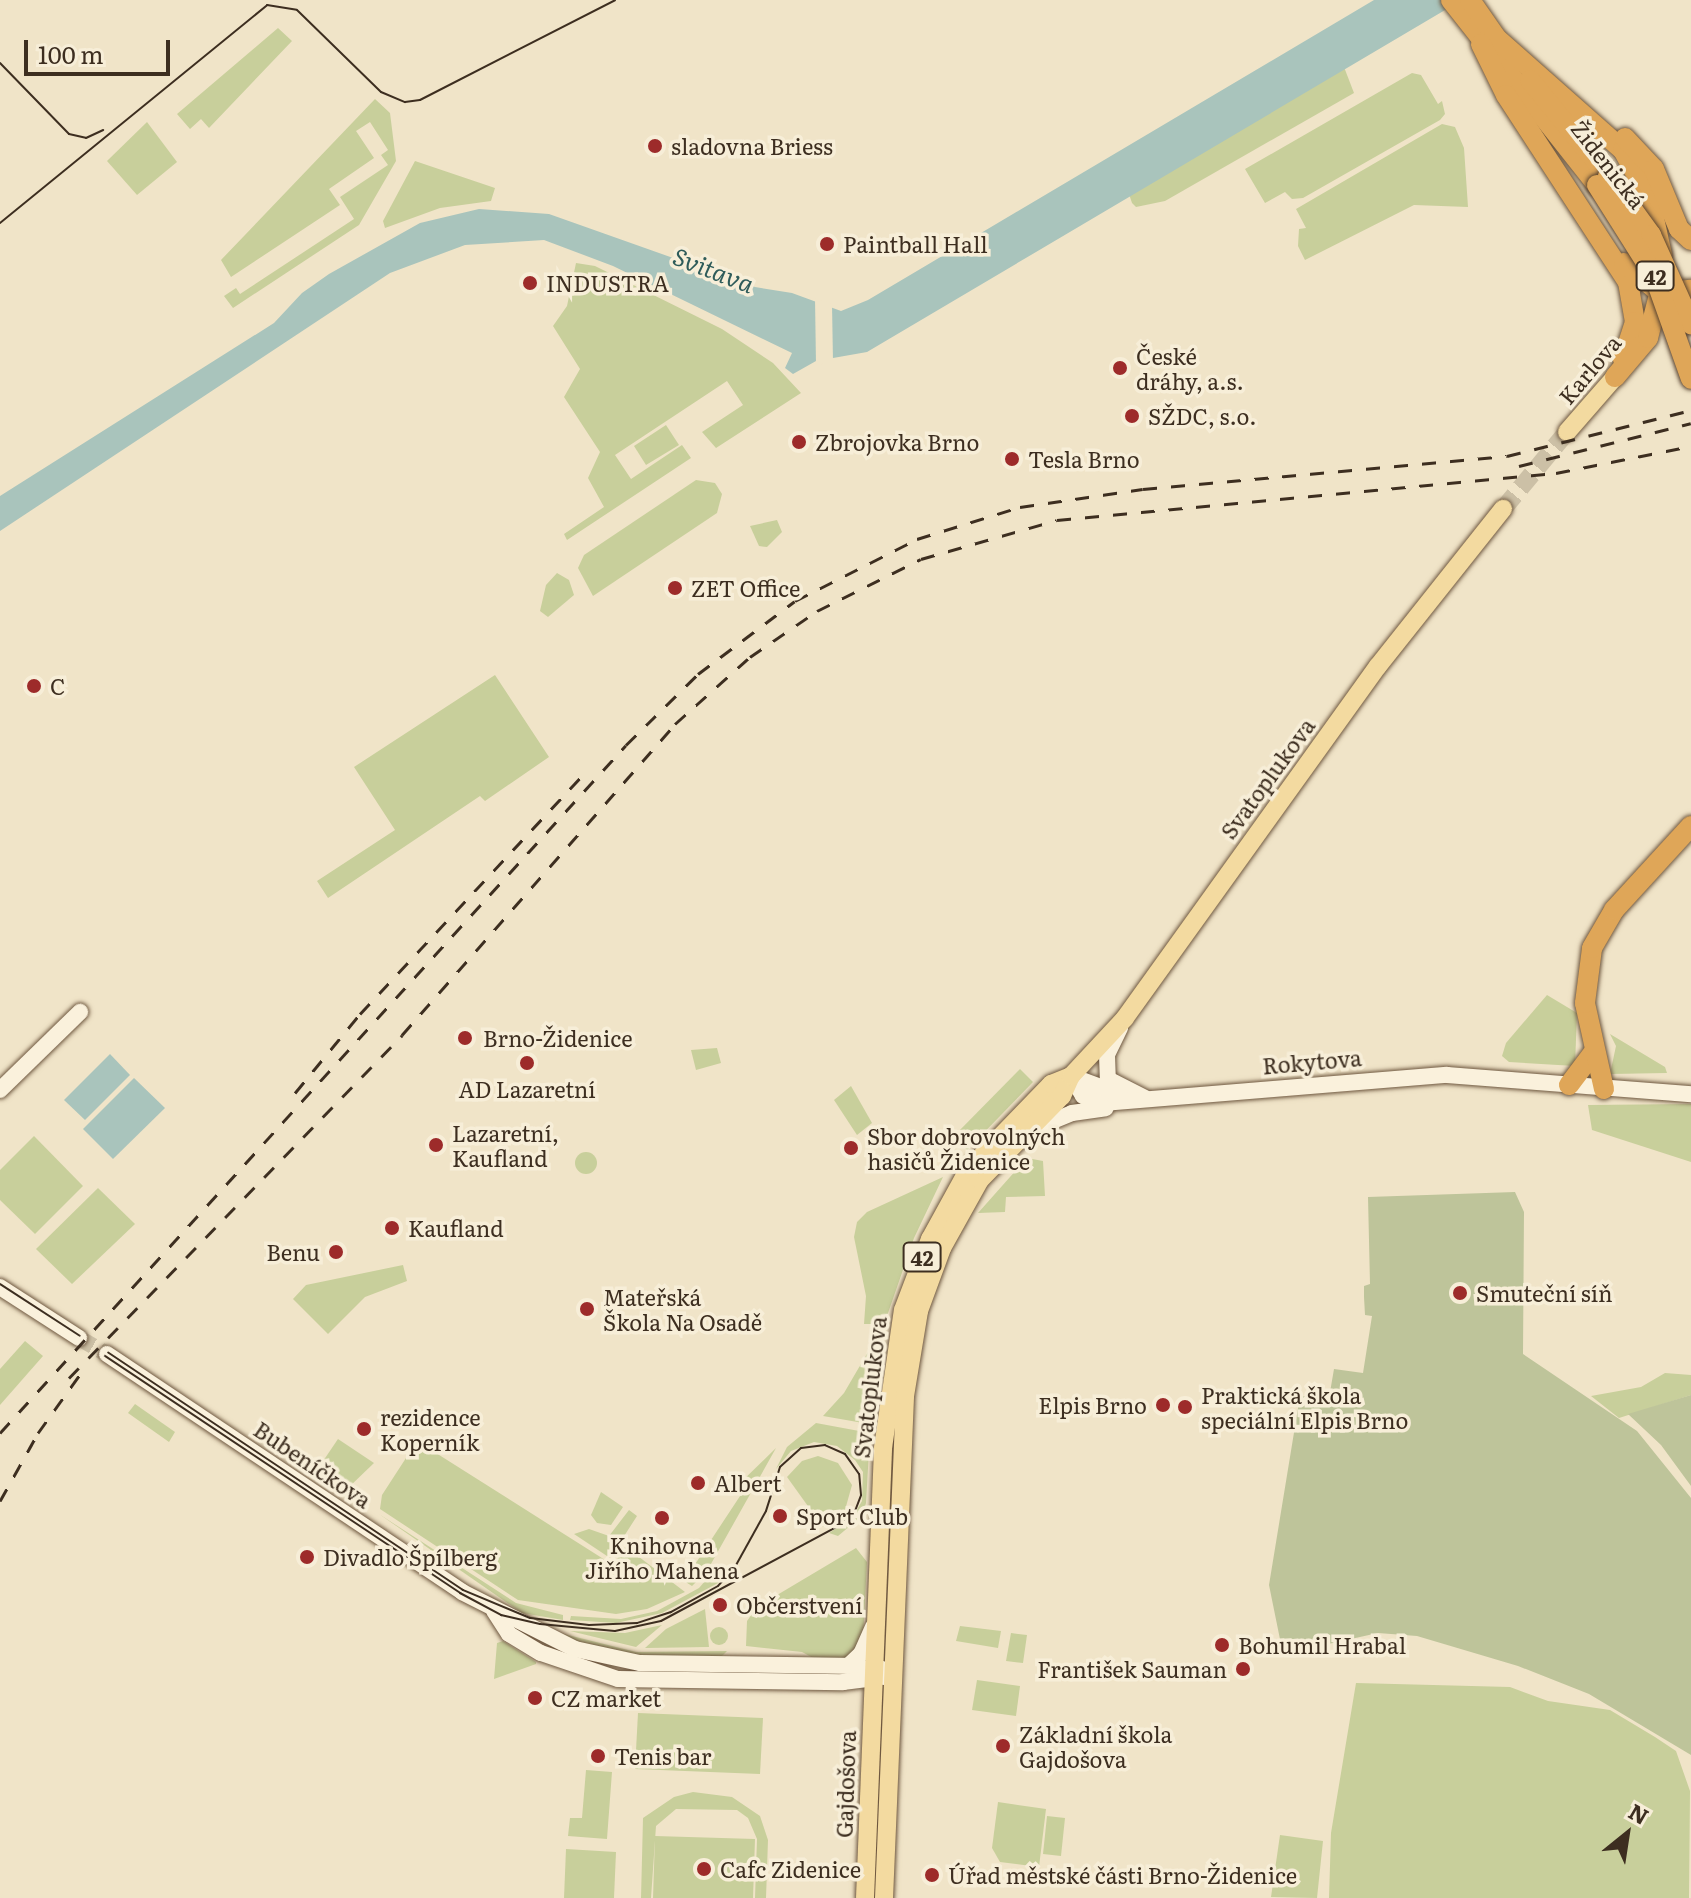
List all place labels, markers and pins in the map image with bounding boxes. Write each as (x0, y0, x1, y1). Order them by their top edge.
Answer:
place label: sladovna Briess (671, 133, 833, 159)
marker: sladovna Briess (646, 137, 664, 155)
place label: Paintball Hall (843, 231, 988, 257)
marker: Paintball Hall (818, 235, 836, 253)
place label: INDUSTRA (546, 270, 669, 296)
marker: INDUSTRA (521, 274, 539, 292)
place label: České dráhy, a.s. (1136, 342, 1244, 394)
marker: České dráhy, a.s. (1111, 359, 1129, 377)
place label: SŽDC, s.o. (1148, 403, 1256, 429)
marker: SŽDC, s.o. (1123, 407, 1141, 425)
place label: Zbrojovka Brno (815, 429, 979, 455)
marker: Zbrojovka Brno (790, 433, 808, 451)
place label: Tesla Brno (1028, 446, 1140, 472)
marker: Tesla Brno (1003, 450, 1021, 468)
place label: ZET Office (691, 575, 800, 601)
marker: ZET Office (666, 579, 684, 597)
place label: C (50, 673, 65, 699)
marker: C (25, 677, 43, 695)
place label: Brno-Židenice (483, 1025, 633, 1051)
marker: Brno-Židenice (454, 1027, 476, 1049)
marker: AD Lazaretní (518, 1054, 536, 1072)
place label: AD Lazaretní (458, 1076, 596, 1102)
place label: Lazaretní, Kaufland (452, 1119, 559, 1170)
place label: Sbor dobrovolných hasičů Židenice (867, 1122, 1065, 1174)
marker: Lazaretní, Kaufland (427, 1136, 445, 1154)
marker: Sbor dobrovolných hasičů Židenice (842, 1139, 860, 1157)
place label: Kaufland (408, 1215, 504, 1241)
marker: Kaufland (383, 1219, 401, 1237)
place label: Benu (266, 1239, 320, 1265)
marker: Benu (327, 1243, 345, 1261)
place label: Smuteční síň (1476, 1280, 1613, 1306)
place label: Mateřská Škola Na Osadě (603, 1283, 762, 1334)
marker: Smuteční síň (1451, 1284, 1469, 1302)
marker: Mateřská Škola Na Osadě (578, 1300, 596, 1318)
place label: Praktická škola speciální Elpis Brno (1201, 1381, 1408, 1432)
place label: Elpis Brno (1038, 1392, 1147, 1418)
marker: Elpis Brno (1154, 1396, 1172, 1414)
marker: Praktická škola speciální Elpis Brno (1176, 1398, 1194, 1416)
place label: rezidence Koperník (380, 1403, 481, 1454)
marker: rezidence Koperník (355, 1420, 373, 1438)
place label: Albert (714, 1470, 781, 1496)
marker: Albert (689, 1474, 707, 1492)
place label: Sport Club (796, 1503, 908, 1529)
marker: Sport Club (771, 1507, 789, 1525)
marker: Knihovna Jiřího Mahena (653, 1509, 671, 1527)
place label: Knihovna Jiřího Mahena (585, 1531, 739, 1582)
place label: Divadlo Špílberg (323, 1544, 497, 1570)
marker: Divadlo Špílberg (298, 1548, 316, 1566)
place label: Občerstvení (736, 1592, 863, 1618)
marker: Občerstvení (711, 1596, 729, 1614)
place label: Bohumil Hrabal (1238, 1632, 1406, 1658)
marker: Bohumil Hrabal (1213, 1636, 1231, 1654)
place label: František Sauman (1037, 1656, 1227, 1682)
marker: František Sauman (1234, 1660, 1252, 1678)
place label: CZ market (551, 1685, 661, 1711)
marker: CZ market (526, 1689, 544, 1707)
place label: Základní škola Gajdošova (1019, 1720, 1172, 1772)
marker: Základní škola Gajdošova (994, 1737, 1012, 1755)
place label: Tenis bar (614, 1743, 712, 1769)
marker: Tenis bar (589, 1747, 607, 1765)
place label: Cafc Zidenice (720, 1856, 861, 1882)
marker: Cafc Zidenice (695, 1860, 713, 1878)
place label: Úřad městské části Brno-Židenice (948, 1862, 1297, 1888)
marker: Úřad městské části Brno-Židenice (923, 1866, 941, 1884)

